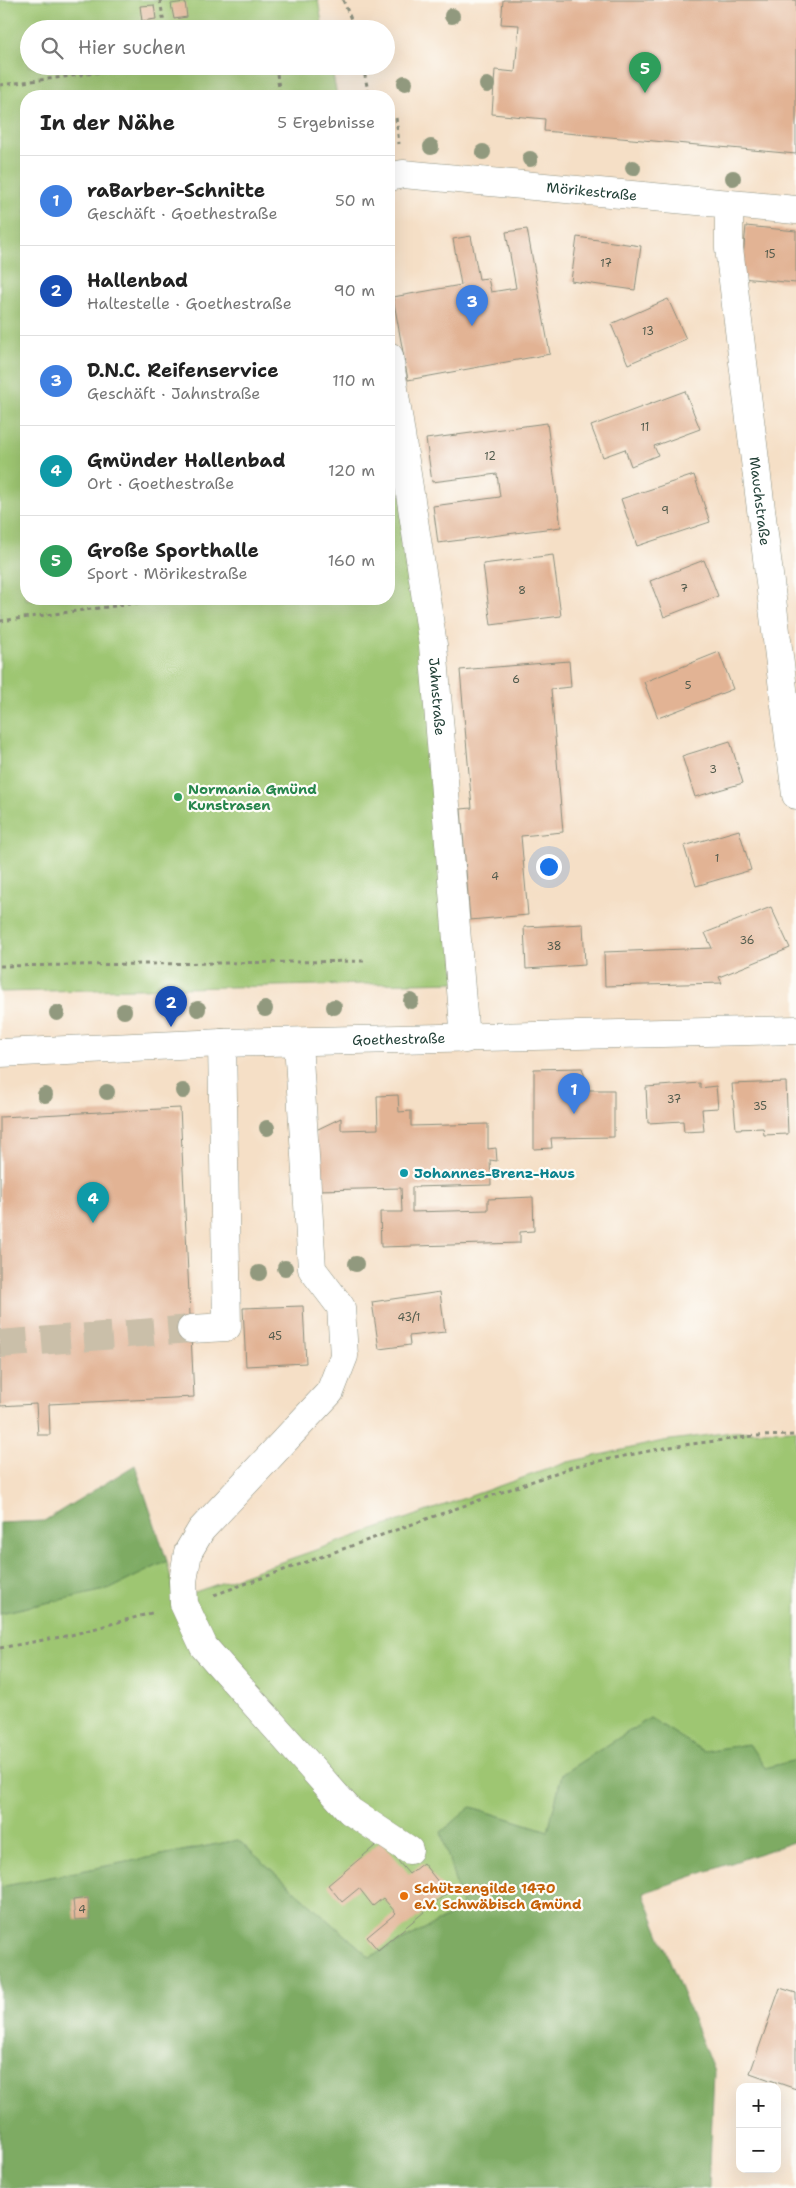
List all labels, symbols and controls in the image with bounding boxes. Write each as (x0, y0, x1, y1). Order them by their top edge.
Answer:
search box (20, 20, 395, 75)
icon: search (38, 34, 66, 62)
text: Hier suchen (78, 35, 186, 60)
pin: 5 (629, 52, 661, 93)
text: In der Nähe (40, 109, 175, 137)
text: 5 Ergebnisse (277, 112, 375, 133)
text: raBarber-Schnitte (87, 178, 265, 203)
street label: Mörikestraße (546, 178, 638, 204)
text: 1 (52, 190, 60, 211)
text: 50 m (335, 190, 375, 211)
text: Geschäft · Goethestraße (87, 203, 277, 224)
house number: 15 (764, 247, 776, 262)
house number: 17 (600, 256, 612, 271)
text: Hallenbad (87, 268, 188, 293)
text: 2 (50, 280, 62, 301)
text: 90 m (334, 280, 375, 301)
pin: 3 (456, 285, 488, 326)
text: Haltestelle · Goethestraße (87, 293, 292, 314)
house number: 13 (642, 324, 654, 339)
text: D.N.C. Reifenservice (87, 358, 279, 383)
text: 3 (50, 370, 62, 391)
text: 110 m (332, 370, 375, 391)
text: Geschäft · Jahnstraße (87, 383, 260, 404)
house number: 11 (641, 420, 649, 435)
text: Gmünder Hallenbad (87, 448, 286, 473)
house number: 12 (484, 449, 496, 464)
street label: Mauchstraße (746, 456, 774, 547)
text: 4 (50, 460, 62, 481)
text: 120 m (328, 460, 375, 481)
text: Ort · Goethestraße (87, 473, 234, 494)
house number: 9 (661, 503, 669, 518)
text: Große Sporthalle (87, 538, 259, 563)
text: 5 (51, 550, 61, 571)
text: 160 m (328, 550, 375, 571)
text: Sport · Mörikestraße (87, 563, 248, 584)
house number: 7 (680, 581, 688, 596)
house number: 8 (518, 583, 526, 598)
street label: Jahnstraße (425, 657, 449, 736)
house number: 6 (512, 672, 520, 687)
house number: 5 (685, 678, 692, 693)
house number: 3 (709, 762, 717, 777)
place label: Normania Gmünd Kunstrasen (188, 780, 317, 814)
marker: Normania Gmünd Kunstrasen (172, 791, 184, 803)
house number: 1 (715, 851, 719, 866)
your location (536, 854, 562, 880)
house number: 4 (491, 869, 499, 884)
house number: 36 (739, 933, 755, 948)
house number: 38 (546, 939, 562, 954)
pin: 2 (155, 986, 187, 1027)
street label: Goethestraße (352, 1029, 446, 1049)
pin: 1 (558, 1073, 590, 1114)
house number: 37 (667, 1092, 682, 1107)
house number: 35 (753, 1099, 767, 1114)
place label: Johannes-Brenz-Haus (414, 1164, 575, 1182)
marker: Johannes-Brenz-Haus (398, 1167, 410, 1179)
pin: 4 (77, 1182, 109, 1223)
house number: 43/1 (398, 1310, 420, 1325)
house number: 45 (268, 1329, 282, 1344)
place label: Schützengilde 1470 e.V. Schwäbisch Gmünd (414, 1879, 582, 1913)
marker: Schützengilde 1470 e.V. Schwäbisch Gmünd (398, 1890, 410, 1902)
house number: 4 (78, 1902, 86, 1917)
map controls (736, 2083, 781, 2173)
button: + (736, 2083, 781, 2128)
button: − (736, 2128, 781, 2173)

